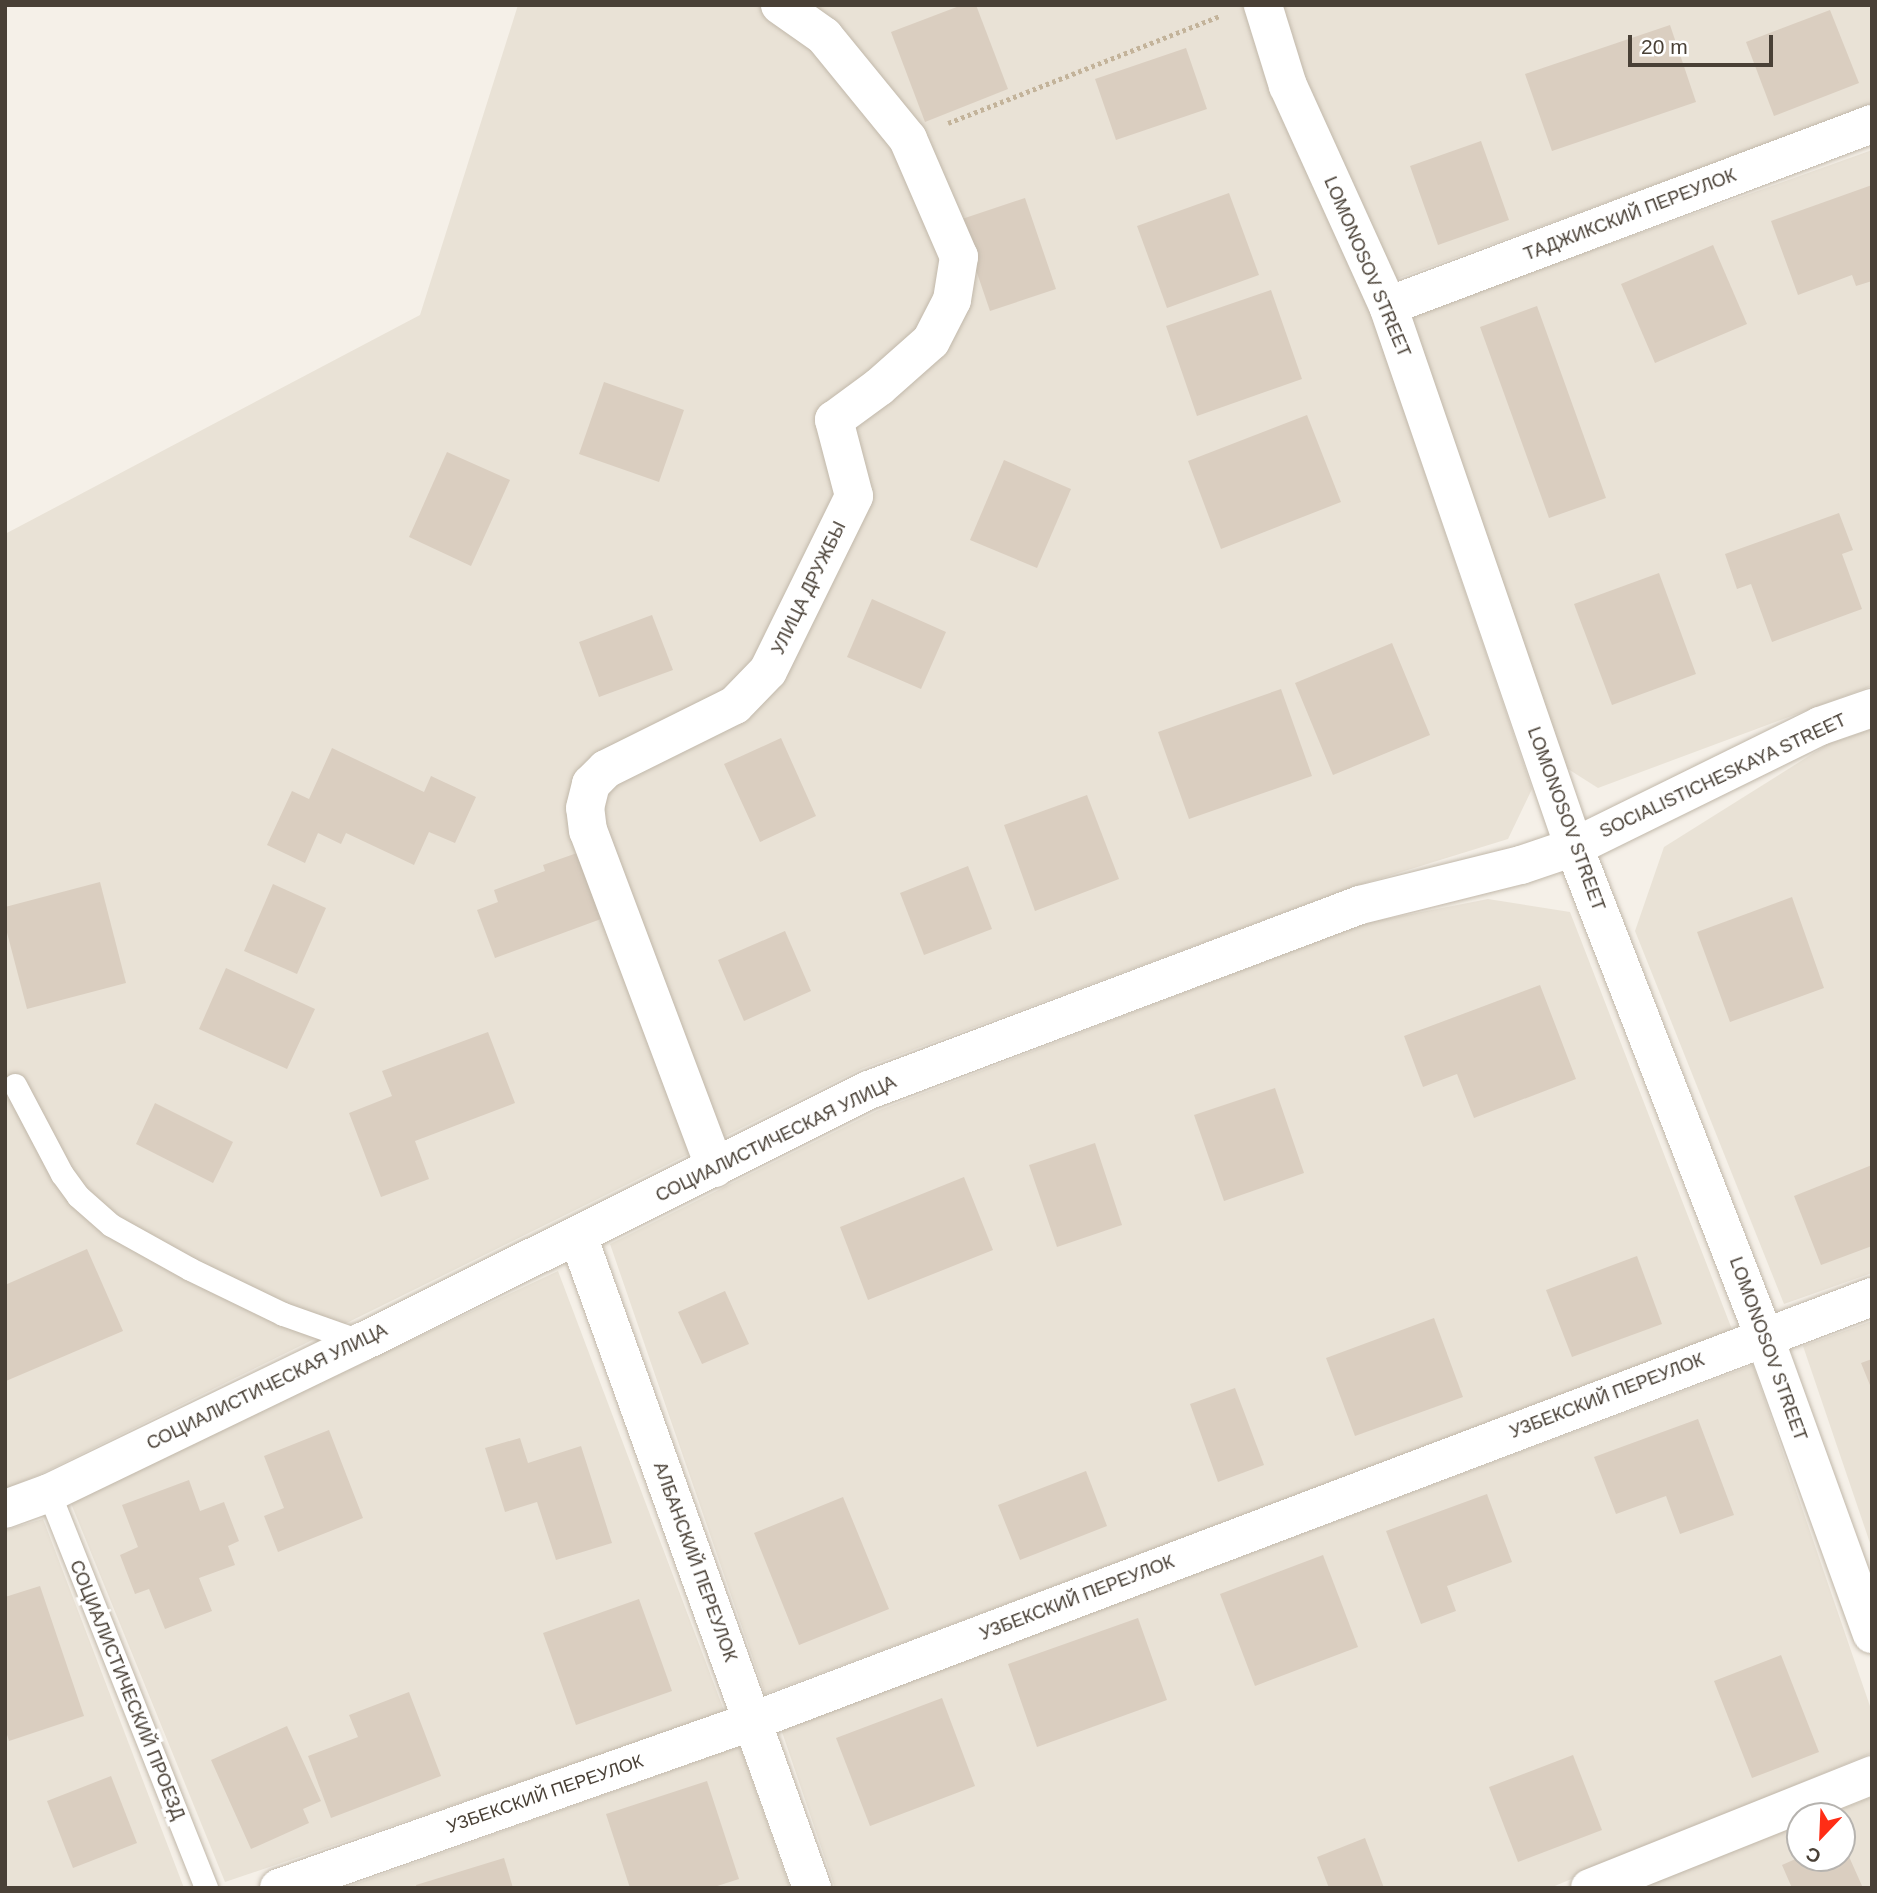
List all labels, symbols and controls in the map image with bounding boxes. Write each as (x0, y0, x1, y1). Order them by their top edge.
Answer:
scale bar (1632, 21, 1777, 65)
text: 20 m (1641, 35, 1688, 58)
street label: ТАДЖИКСКИЙ ПЕРЕУЛОК (1521, 165, 1739, 265)
street label: LOMONOSOV STREET (1319, 173, 1415, 361)
street label: УЛИЦА ДРУЖБЫ (767, 518, 851, 658)
street label: SOCIALISTICHESKAYA STREET (1596, 709, 1850, 843)
street label: LOMONOSOV STREET (1523, 724, 1609, 914)
street label: СОЦИАЛИСТИЧЕСКАЯ УЛИЦА (652, 1071, 900, 1207)
street label: LOMONOSOV STREET (1725, 1254, 1811, 1444)
street label: СОЦИАЛИСТИЧЕСКАЯ УЛИЦА (143, 1319, 391, 1455)
street label: УЗБЕКСКИЙ ПЕРЕУЛОК (1507, 1349, 1707, 1443)
street label: АЛБАНСКИЙ ПЕРЕУЛОК (649, 1459, 741, 1665)
street label: УЗБЕКСКИЙ ПЕРЕУЛОК (977, 1551, 1177, 1645)
street label: СОЦИАЛИСТИЧЕСКИЙ ПРОЕЗД (65, 1557, 189, 1823)
street label: УЗБЕКСКИЙ ПЕРЕУЛОК (444, 1750, 646, 1838)
north arrow (1786, 1802, 1856, 1872)
text: С (1803, 1843, 1824, 1867)

